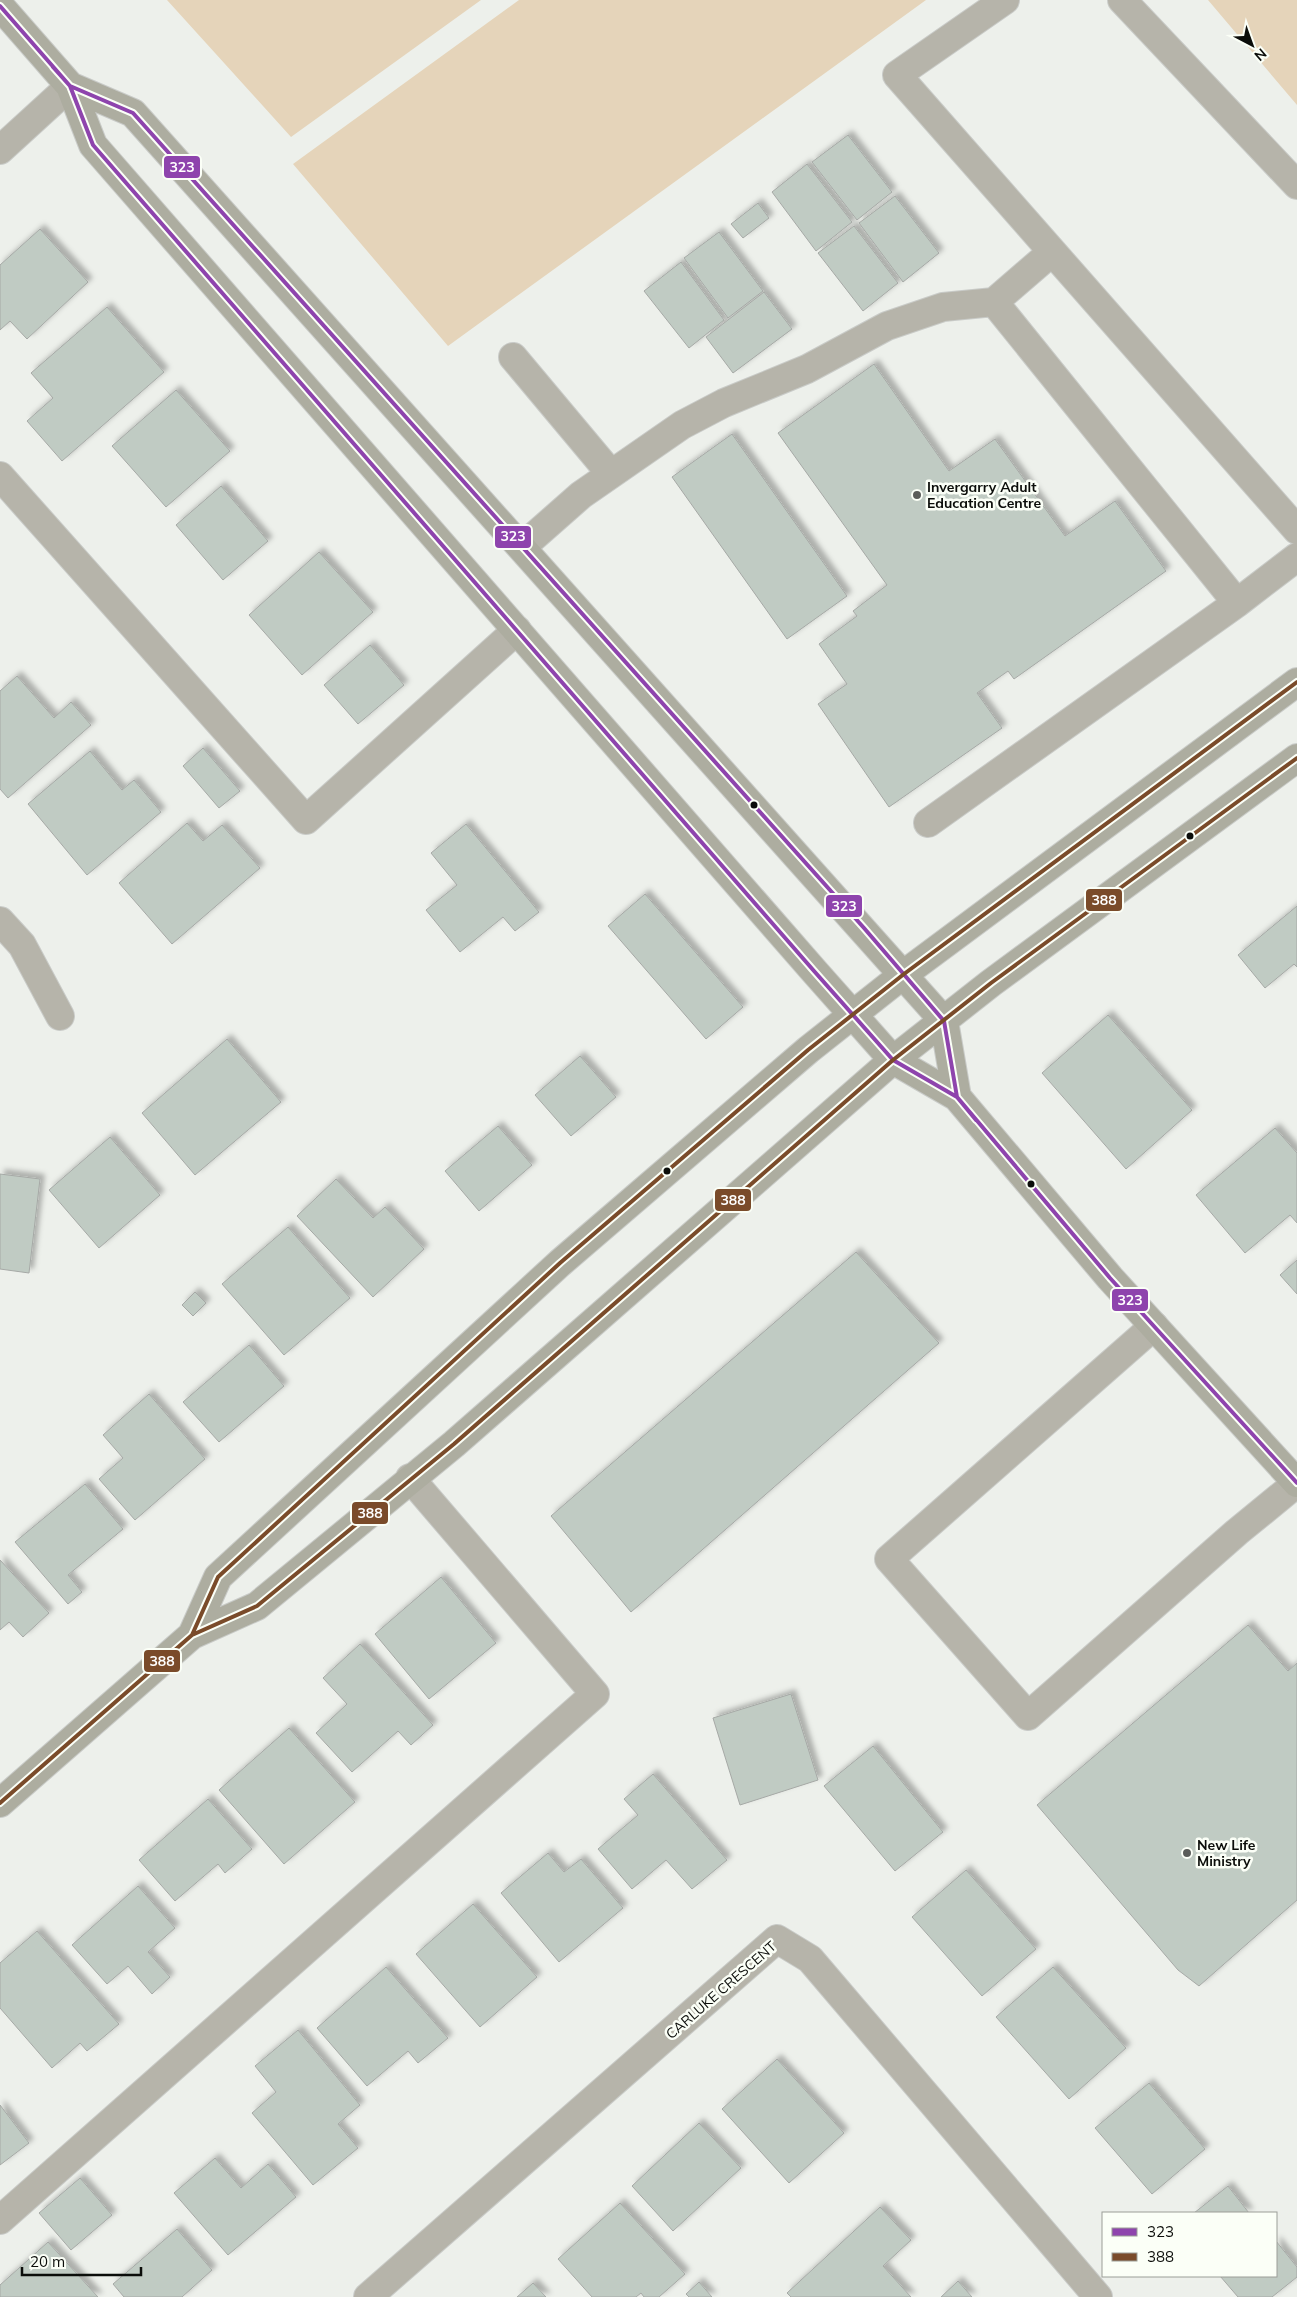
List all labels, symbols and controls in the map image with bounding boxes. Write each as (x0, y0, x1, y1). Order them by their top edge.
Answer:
north arrow (1227, 20, 1277, 70)
text: N (1251, 45, 1270, 65)
line badge: 323 (163, 155, 201, 179)
text: 323 (169, 158, 195, 176)
place label: Invergarry Adult Education Centre (927, 478, 1041, 512)
marker: Invergarry Adult Education Centre (911, 489, 923, 501)
line badge: 323 (494, 525, 532, 549)
text: 323 (500, 527, 526, 545)
unlabelled marker (749, 800, 759, 810)
unlabelled marker (1185, 831, 1195, 841)
line badge: 388 (1085, 888, 1123, 912)
text: 388 (1091, 891, 1117, 909)
line badge: 323 (825, 894, 863, 918)
text: 323 (831, 897, 857, 915)
unlabelled marker (662, 1166, 672, 1176)
unlabelled marker (1026, 1179, 1036, 1189)
line badge: 388 (714, 1188, 752, 1212)
text: 388 (720, 1191, 746, 1209)
line badge: 323 (1111, 1288, 1149, 1312)
text: 323 (1117, 1291, 1143, 1309)
line badge: 388 (351, 1501, 389, 1525)
text: 388 (357, 1504, 383, 1522)
line badge: 388 (143, 1649, 181, 1673)
text: 388 (149, 1652, 175, 1670)
place label: New Life Ministry (1197, 1836, 1256, 1870)
marker: New Life Ministry (1181, 1847, 1193, 1859)
street label: CARLUKE CRESCENT (662, 1937, 780, 2043)
legend (1102, 2212, 1277, 2277)
text: 323 (1147, 2222, 1174, 2241)
scale bar (22, 2244, 141, 2276)
text: 388 (1147, 2247, 1174, 2266)
text: 20 m (30, 2252, 65, 2271)

